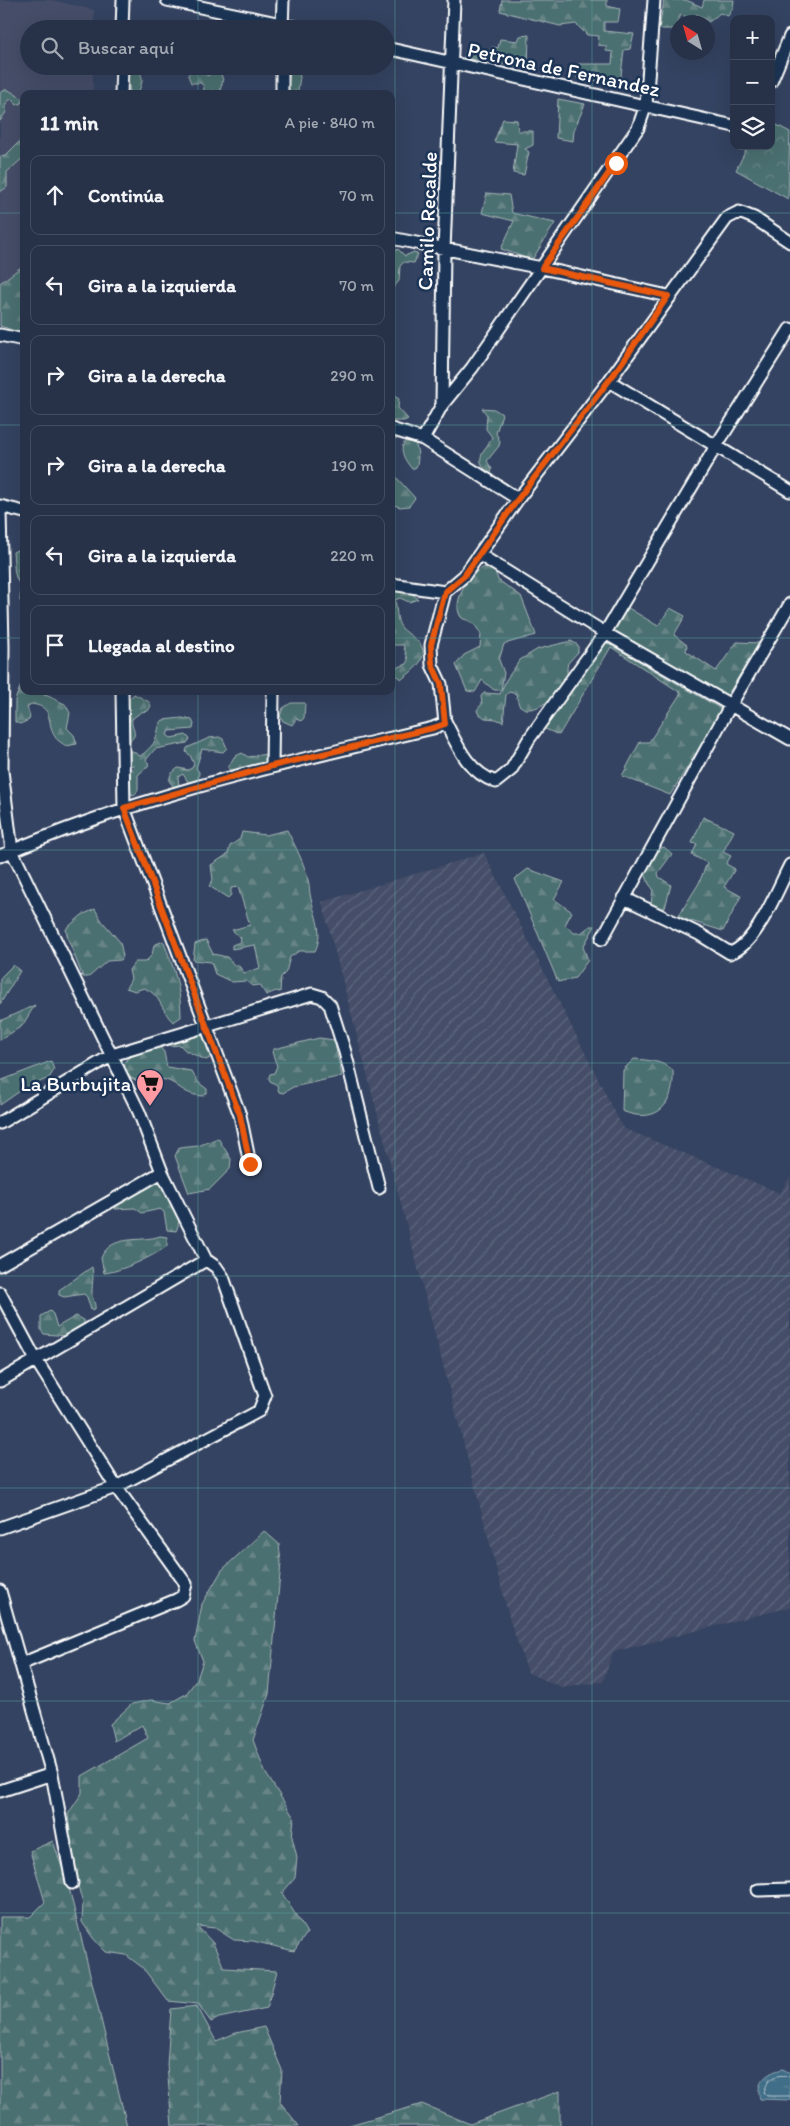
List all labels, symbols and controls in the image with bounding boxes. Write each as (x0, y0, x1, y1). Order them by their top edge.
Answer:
north arrow (670, 15, 715, 60)
map controls (730, 15, 775, 150)
button: + (730, 15, 775, 60)
search box (20, 20, 395, 75)
icon: search (38, 34, 66, 62)
text: Buscar aquí (78, 36, 174, 59)
street label: Petrona de Fernandez (466, 36, 663, 102)
button: − (730, 60, 775, 105)
button: layers (730, 105, 775, 150)
text: 11 min (40, 110, 98, 135)
text: A pie · 840 m (285, 113, 375, 132)
street label: Camilo Recalde (412, 151, 442, 291)
route start (605, 152, 628, 175)
icon: ahead (41, 181, 69, 209)
text: Continúa (88, 184, 164, 207)
text: 70 m (339, 186, 374, 205)
icon: left (41, 271, 69, 299)
text: Gira a la izquierda (88, 274, 236, 297)
text: 70 m (339, 276, 374, 295)
icon: right (41, 361, 69, 389)
text: Gira a la derecha (88, 364, 226, 387)
text: 290 m (330, 366, 374, 385)
icon: right (41, 451, 69, 479)
text: Gira a la derecha (88, 454, 226, 477)
text: 190 m (331, 456, 374, 475)
icon: left (41, 541, 69, 569)
text: Gira a la izquierda (88, 544, 236, 567)
text: 220 m (330, 546, 374, 565)
icon: arrive (41, 631, 69, 659)
text: Llegada al destino (88, 634, 235, 657)
supermarket icon: La Burbujita (135, 1068, 165, 1107)
place label: La Burbujita (20, 1071, 131, 1096)
route end (239, 1153, 262, 1176)

